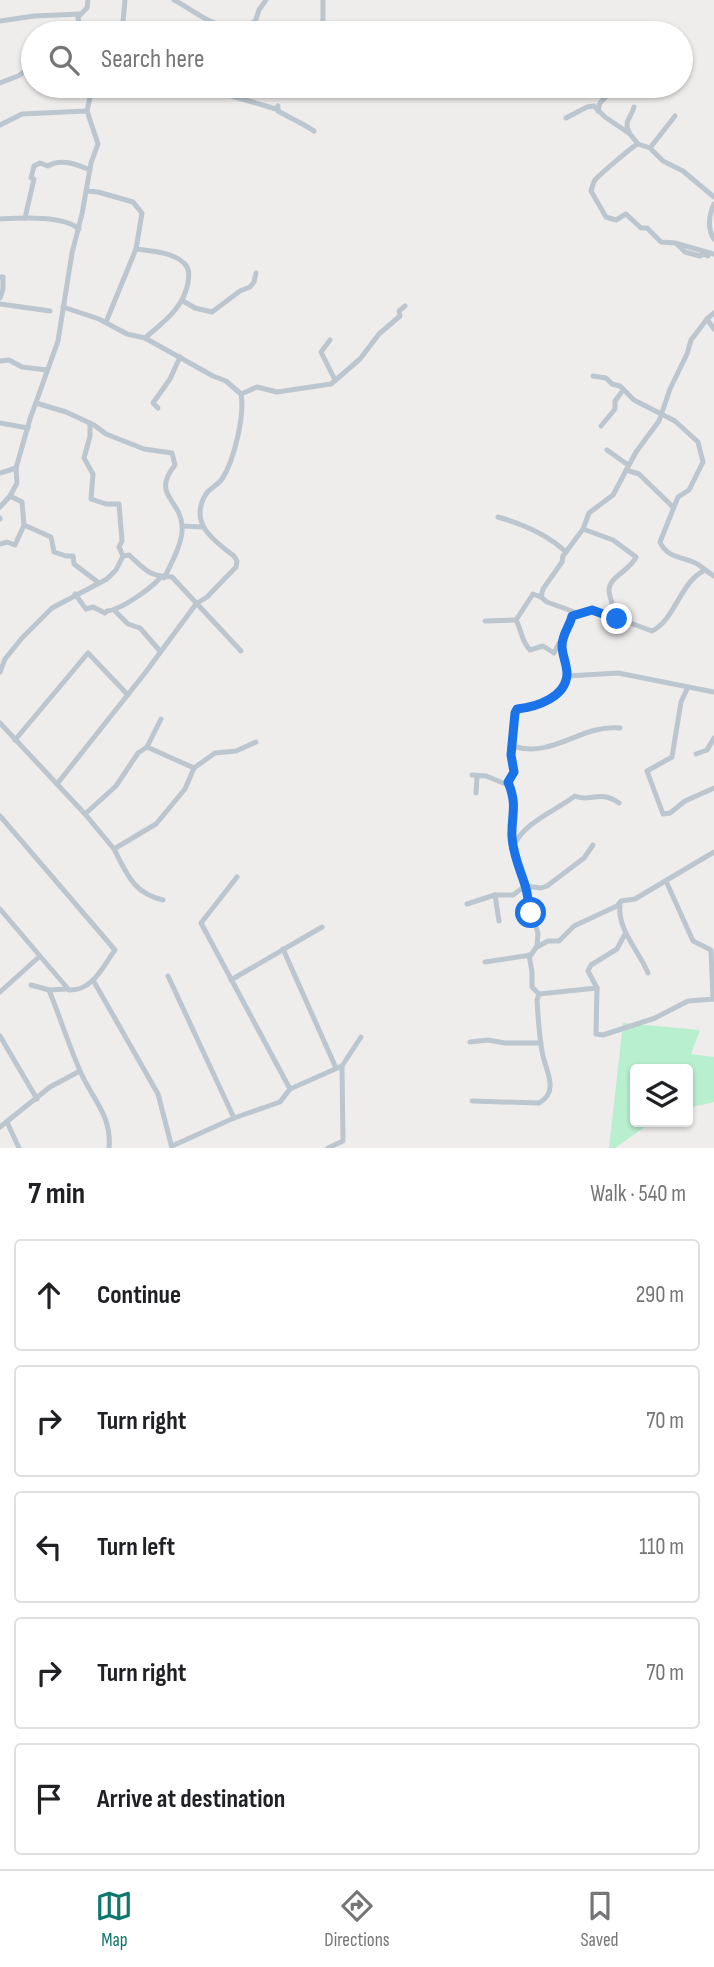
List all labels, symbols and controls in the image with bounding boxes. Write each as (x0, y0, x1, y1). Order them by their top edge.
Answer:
search box (21, 21, 693, 98)
icon: search (45, 41, 83, 79)
text: Search here (101, 44, 204, 75)
route end (601, 603, 632, 634)
route start (515, 897, 546, 928)
map controls (630, 1064, 693, 1127)
button: layers (630, 1064, 693, 1127)
text: 7 min (28, 1176, 85, 1212)
text: Walk · 540 m (590, 1180, 686, 1208)
icon: ahead (30, 1276, 68, 1314)
text: Continue (97, 1280, 181, 1311)
text: 290 m (636, 1281, 684, 1309)
icon: right (30, 1402, 68, 1440)
text: Turn right (97, 1406, 186, 1437)
text: 70 m (646, 1407, 684, 1435)
icon: left (30, 1528, 68, 1566)
text: Turn left (97, 1532, 175, 1563)
text: 110 m (639, 1533, 684, 1561)
icon: right (30, 1654, 68, 1692)
text: Turn right (97, 1658, 186, 1689)
text: 70 m (646, 1659, 684, 1687)
icon: arrive (30, 1780, 68, 1818)
text: Arrive at destination (97, 1784, 285, 1815)
tab: Map (95, 1887, 133, 1952)
tab: Directions (324, 1887, 390, 1952)
tab: Saved (580, 1887, 619, 1952)

